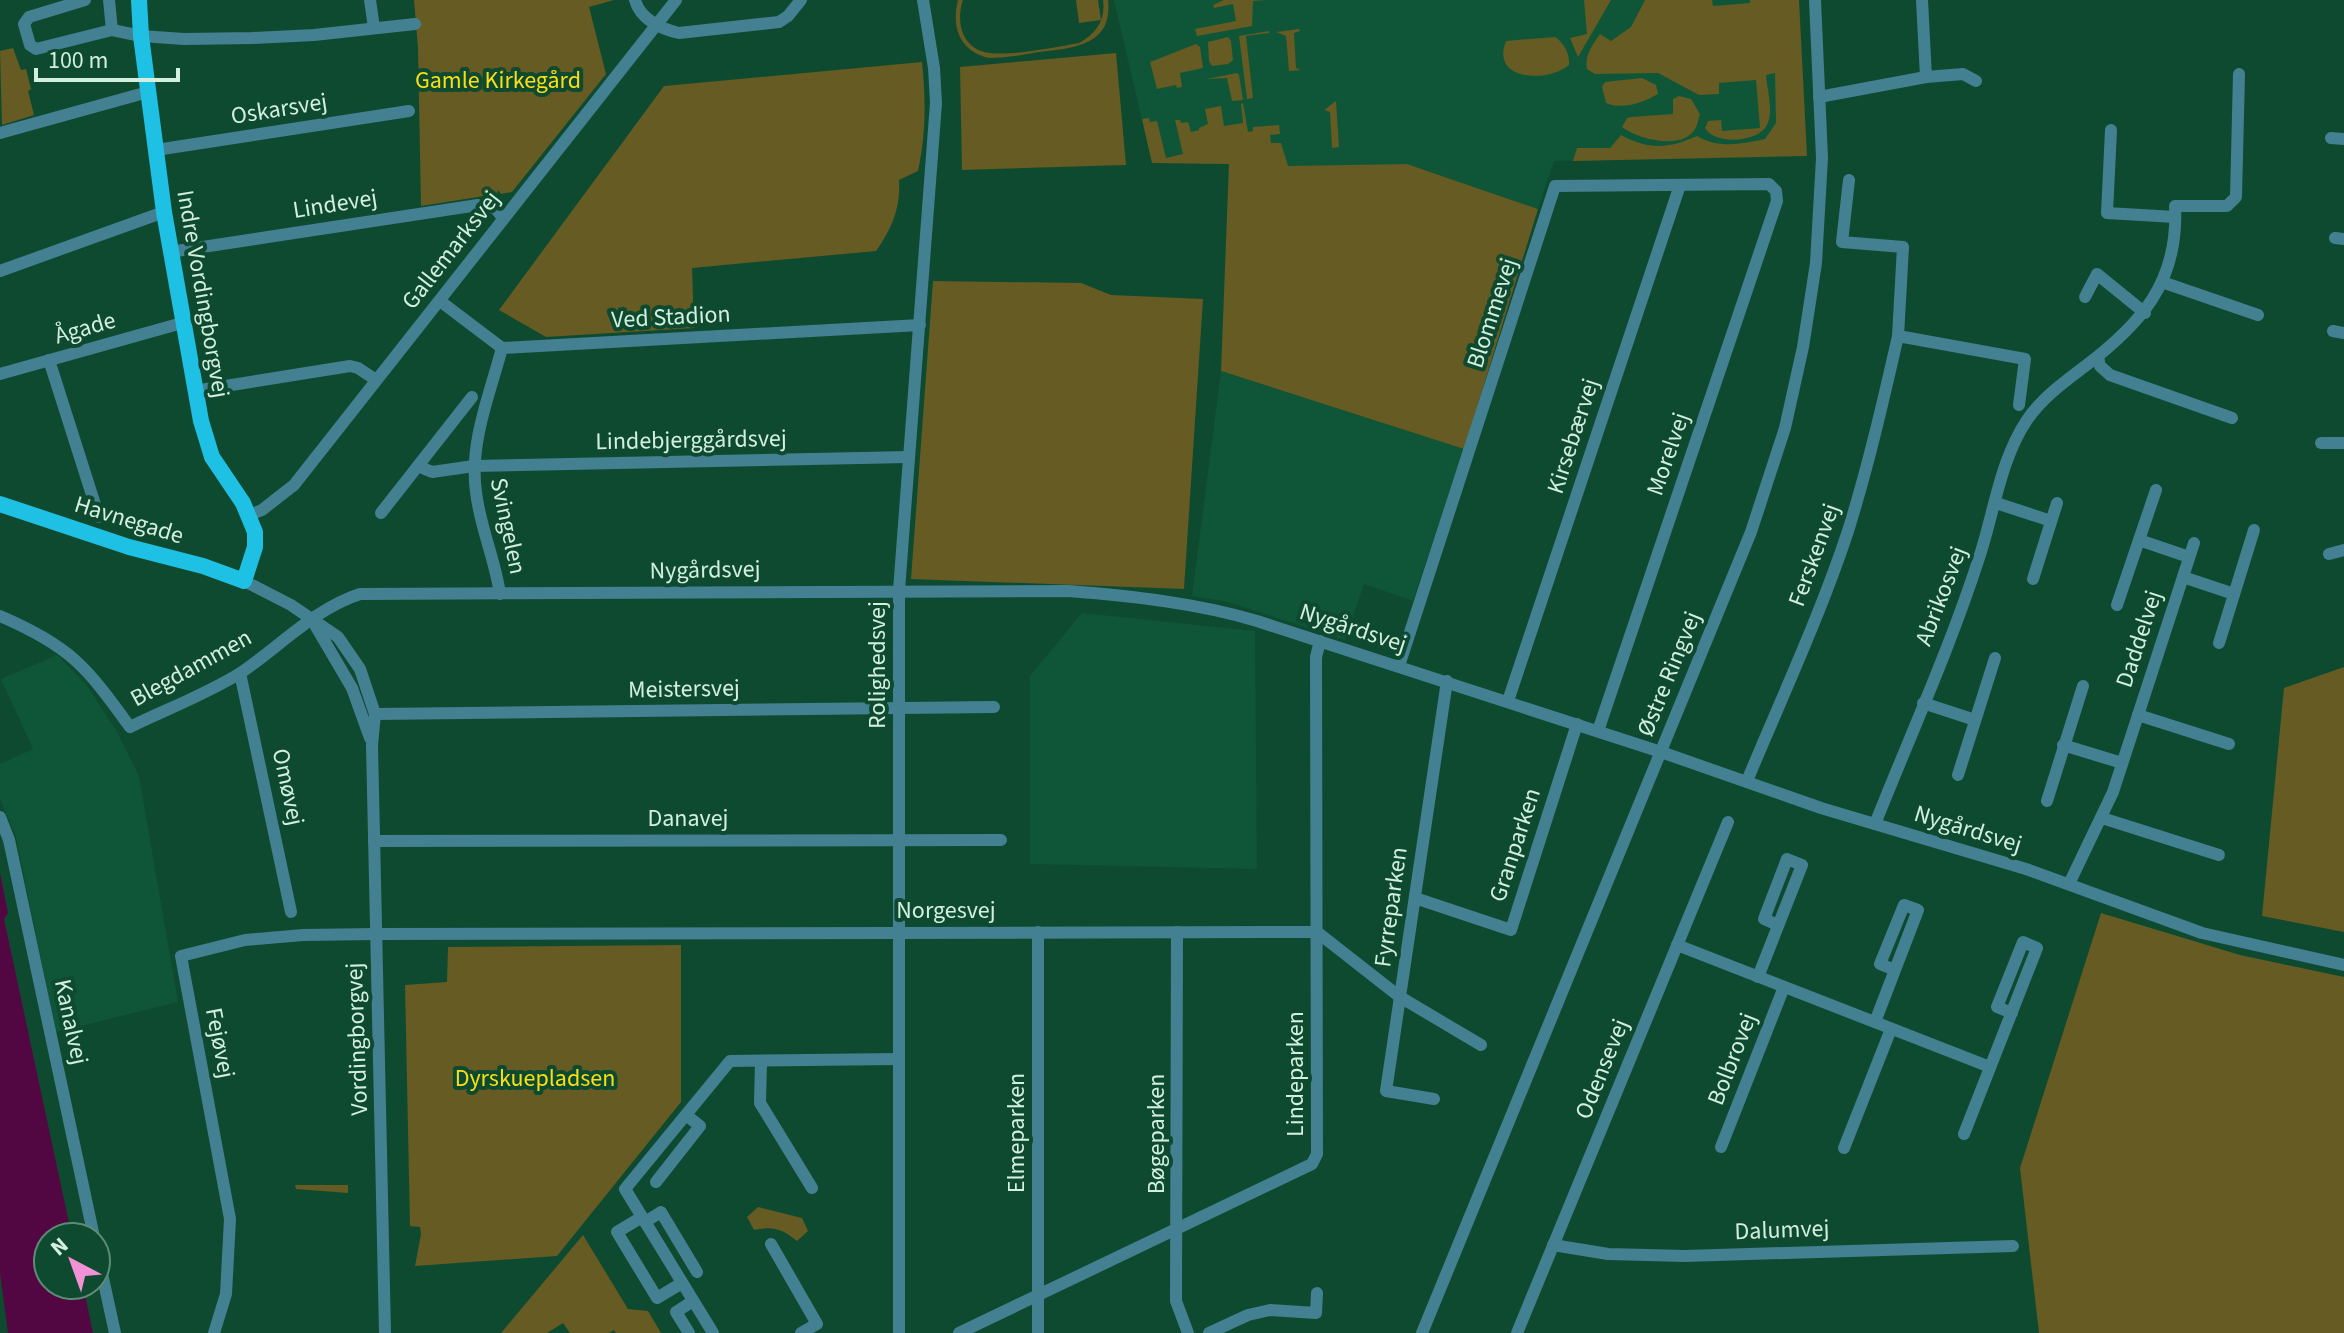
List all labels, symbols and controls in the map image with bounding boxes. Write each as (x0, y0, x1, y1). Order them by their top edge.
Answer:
scale bar (36, 32, 178, 82)
text: 100 m (48, 43, 108, 78)
park label: Gamle Kirkegård (415, 63, 581, 98)
street label: Oskarsvej (228, 84, 330, 134)
street label: Lindevej (290, 180, 380, 228)
street label: Gallemarksvej (393, 183, 509, 317)
street label: Indre Vordingborgvej (167, 187, 239, 401)
street label: Blommevej (1458, 253, 1526, 373)
street label: Ved Stadion (610, 296, 732, 338)
street label: Ågade (50, 303, 120, 353)
street label: Kirsebærvej (1538, 374, 1608, 498)
street label: Morelvej (1638, 408, 1698, 500)
street label: Lindebjerggårdsvej (595, 421, 787, 459)
street label: Svingelen (481, 474, 535, 578)
street label: Havnegade (70, 487, 188, 553)
street label: Ferskenvej (1779, 499, 1849, 611)
street label: Abrikosvej (1906, 541, 1976, 651)
street label: Nygårdsvej (649, 552, 761, 588)
street label: Daddelvej (2107, 586, 2171, 692)
street label: Nygårdsvej (1295, 594, 1411, 662)
street label: Rolighedsvej (860, 601, 895, 729)
street label: Østre Ringvej (1628, 606, 1710, 742)
street label: Blegdammen (124, 620, 258, 716)
street label: Meistersvej (628, 671, 740, 707)
street label: Omøvej (263, 745, 313, 829)
street label: Granparken (1480, 784, 1550, 906)
street label: Nygårdsvej (1910, 796, 2026, 862)
street label: Danavej (647, 801, 729, 836)
street label: Fyrreparken (1365, 845, 1417, 969)
street label: Norgesvej (896, 893, 996, 928)
street label: Vordingborgvej (337, 962, 377, 1116)
street label: Kanalvej (45, 976, 97, 1068)
street label: Fejøvej (196, 1005, 244, 1081)
street label: Bolbrovej (1698, 1008, 1766, 1110)
street label: Lindeparken (1278, 1011, 1313, 1137)
street label: Odensevej (1566, 1014, 1638, 1124)
park label: Dyrskuepladsen (455, 1061, 615, 1096)
street label: Elmeparken (999, 1073, 1034, 1193)
street label: Bøgeparken (1139, 1074, 1174, 1194)
street label: Dalumvej (1734, 1211, 1830, 1249)
north arrow (32, 1221, 112, 1301)
text: N (44, 1230, 76, 1264)

